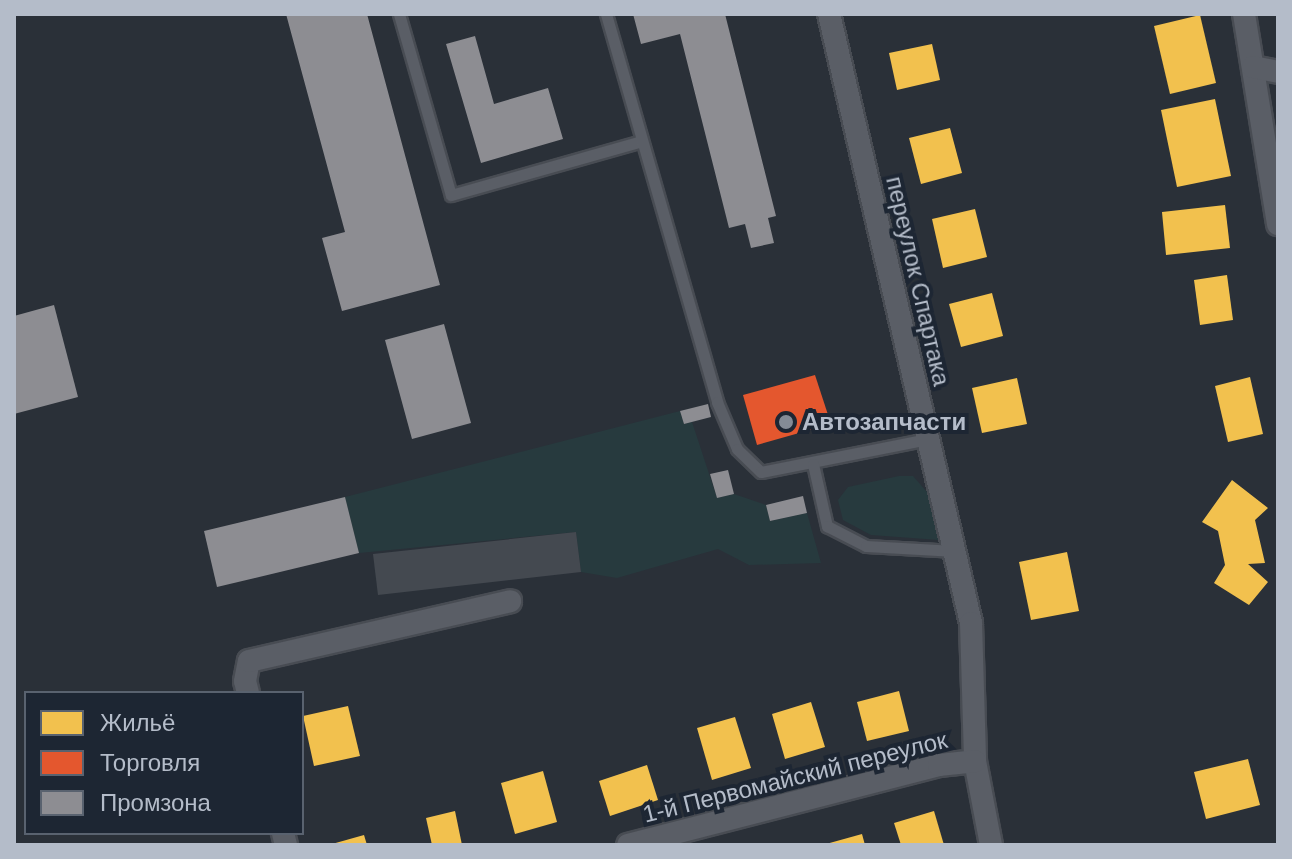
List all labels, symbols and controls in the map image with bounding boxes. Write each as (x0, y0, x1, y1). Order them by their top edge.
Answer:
street label: переулок Спартака (880, 174, 956, 388)
place label: Автозапчасти (802, 408, 966, 436)
marker: Автозапчасти (777, 413, 795, 431)
legend (24, 691, 304, 835)
text: Жильё (100, 709, 175, 736)
street label: 1-й Первомайский переулок (640, 725, 950, 829)
text: Торговля (100, 749, 200, 776)
text: Промзона (100, 789, 211, 816)

